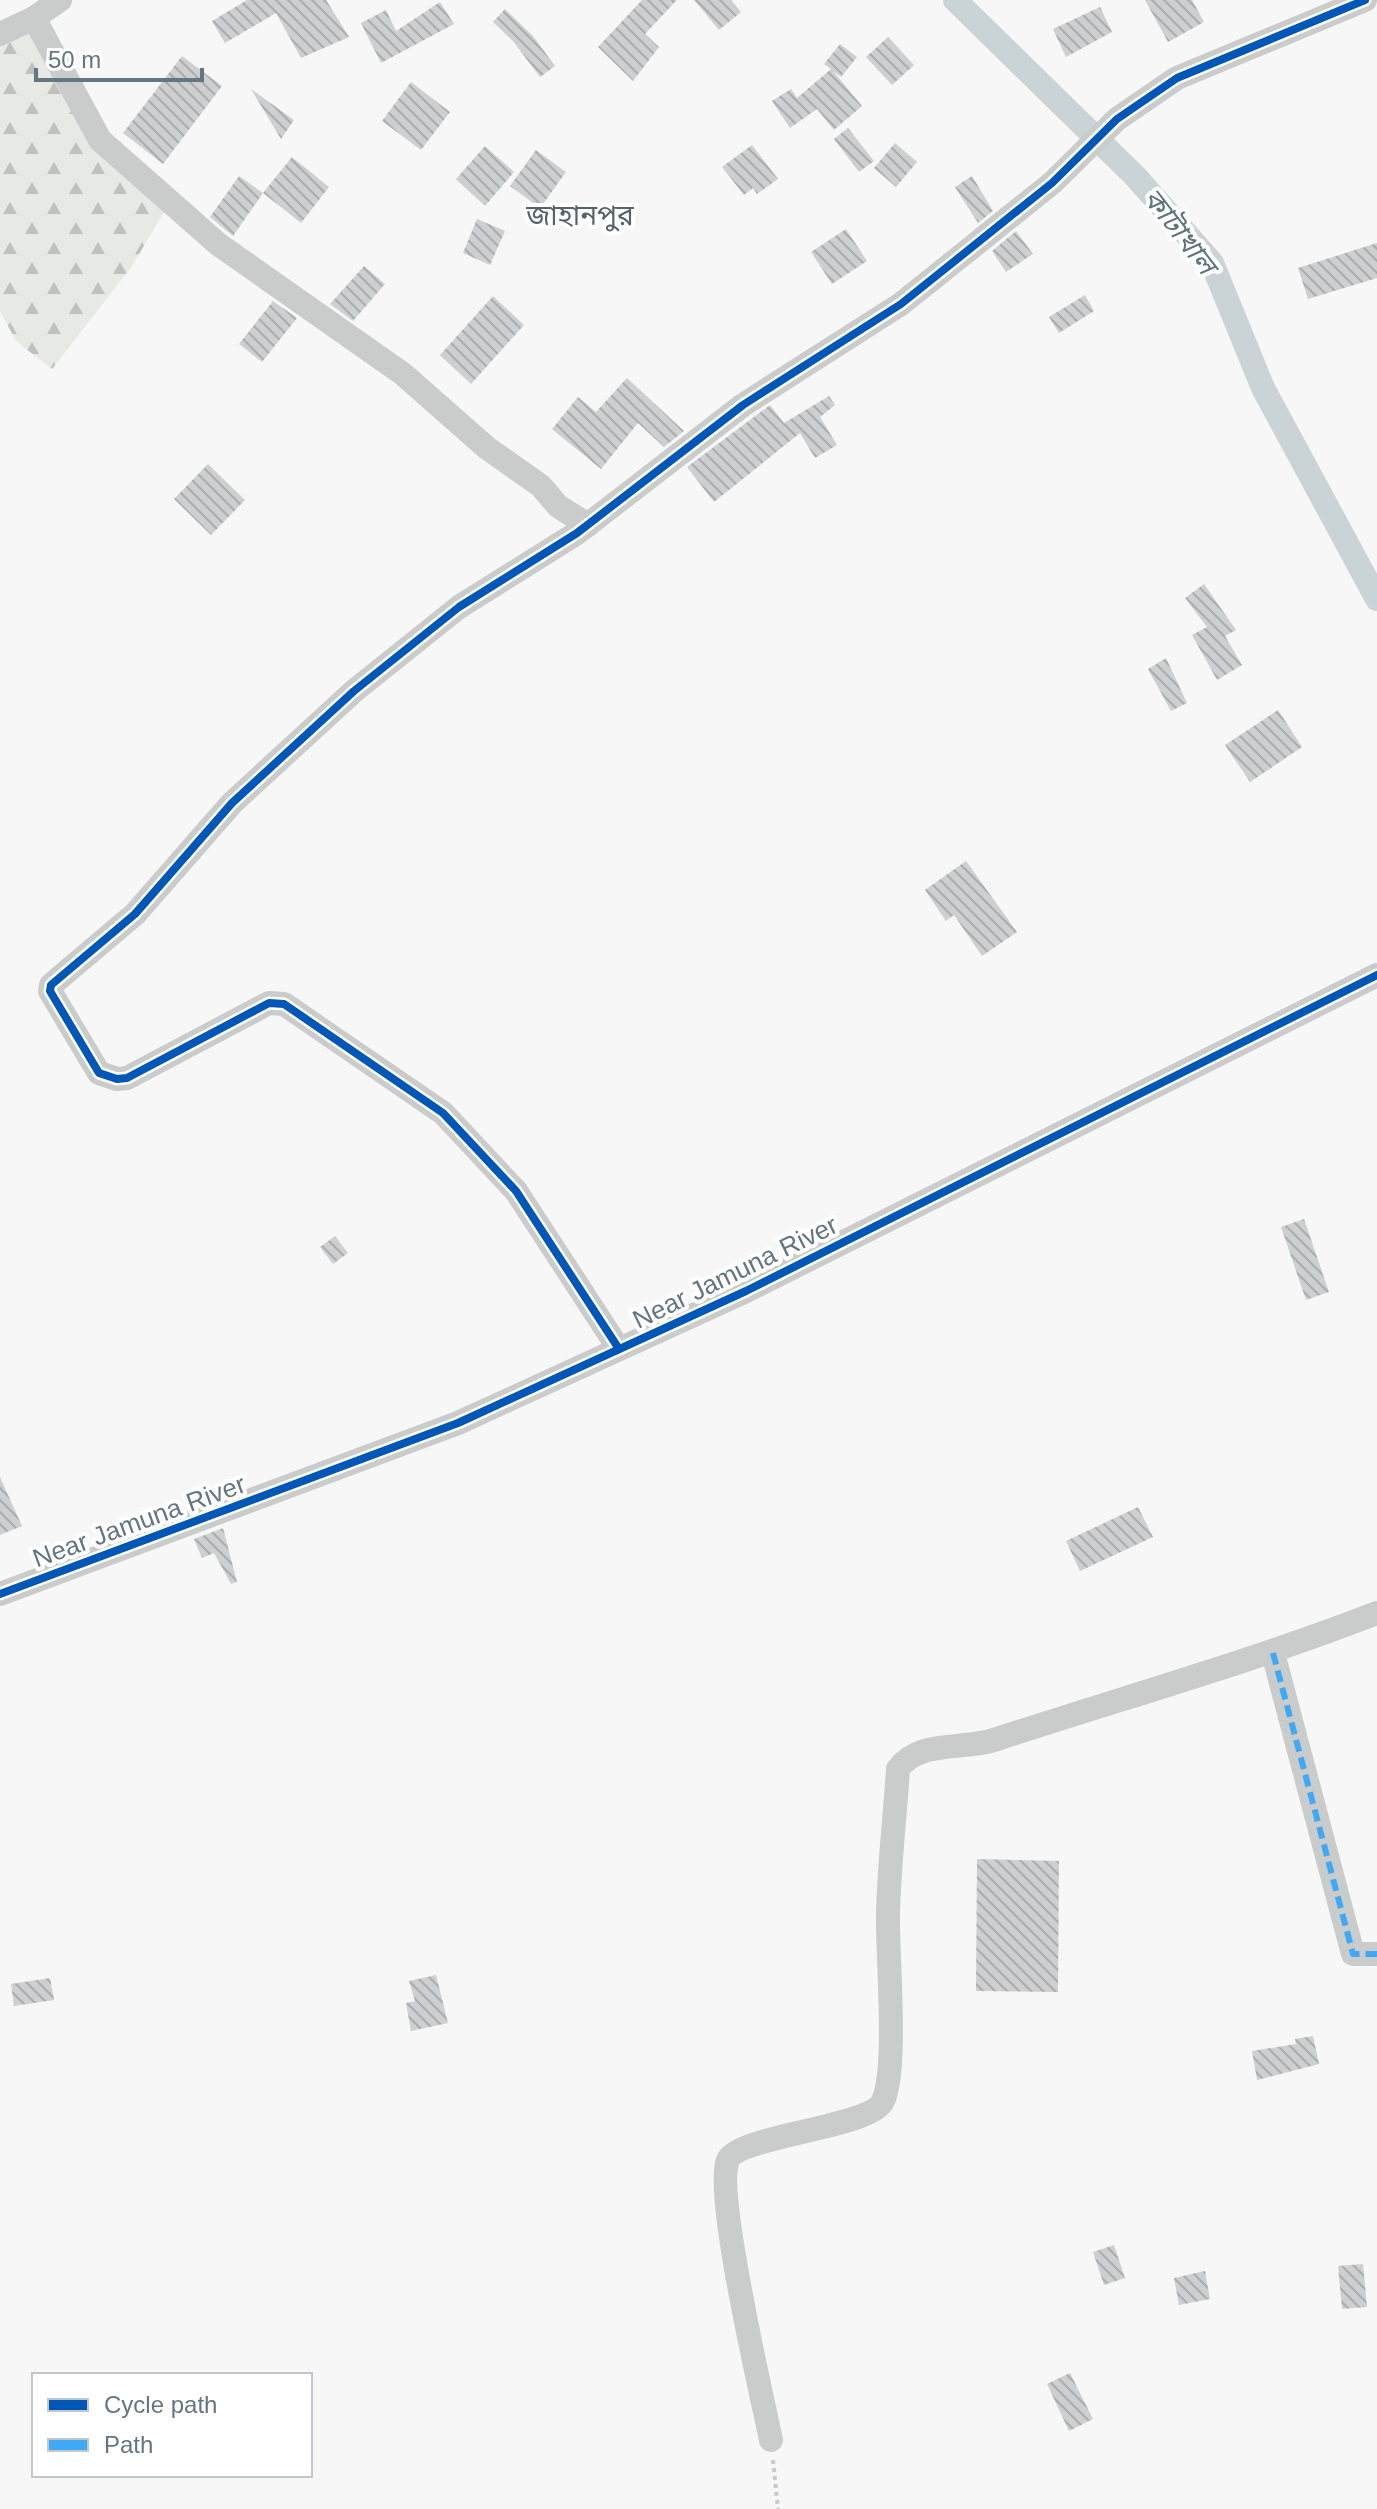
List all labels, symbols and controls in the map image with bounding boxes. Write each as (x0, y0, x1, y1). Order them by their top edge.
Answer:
scale bar (36, 32, 202, 82)
text: 50 m (48, 46, 101, 73)
water label: কাটাখাল (1137, 182, 1227, 284)
district label: জাহানপুর (525, 200, 634, 232)
street label: Near Jamuna River (628, 1209, 843, 1335)
street label: Near Jamuna River (29, 1468, 250, 1573)
legend (32, 2373, 312, 2477)
text: Cycle path (104, 2391, 217, 2418)
text: Path (104, 2431, 153, 2458)

